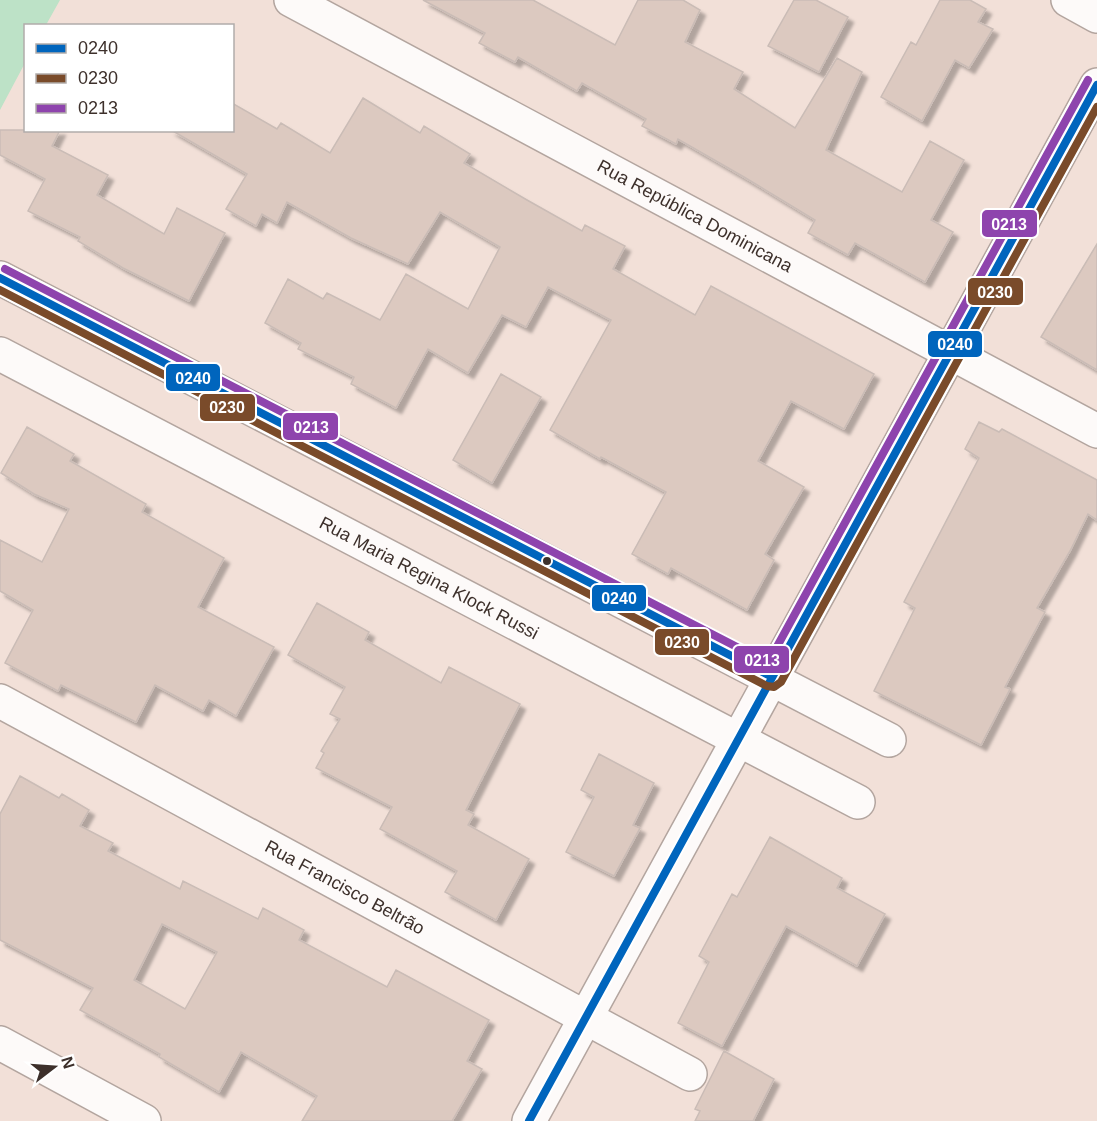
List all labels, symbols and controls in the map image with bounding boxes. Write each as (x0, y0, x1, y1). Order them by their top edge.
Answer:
legend (24, 24, 234, 132)
text: 0240 (78, 38, 118, 58)
text: 0230 (78, 68, 118, 88)
text: 0213 (78, 98, 118, 118)
street label: Rua República Dominicana (594, 156, 797, 277)
line badge: 0213 (981, 209, 1038, 238)
text: 0213 (991, 216, 1027, 233)
line badge: 0230 (967, 277, 1024, 306)
text: 0230 (977, 284, 1013, 301)
line badge: 0240 (927, 330, 983, 358)
text: 0240 (937, 336, 973, 353)
line badge: 0240 (165, 363, 221, 392)
text: 0240 (175, 370, 211, 387)
line badge: 0230 (199, 393, 256, 422)
text: 0230 (209, 399, 245, 416)
line badge: 0213 (282, 412, 339, 441)
text: 0213 (293, 419, 329, 436)
street label: Rua Maria Regina Klock Russi (316, 513, 542, 643)
unlabelled marker (541, 555, 553, 567)
line badge: 0240 (591, 584, 647, 612)
text: 0240 (601, 590, 637, 607)
line badge: 0230 (654, 628, 710, 656)
text: 0230 (664, 634, 700, 651)
line badge: 0213 (733, 645, 790, 674)
text: 0213 (744, 652, 780, 669)
street label: Rua Francisco Beltrão (262, 836, 428, 939)
north arrow (24, 1037, 84, 1097)
text: N (58, 1055, 78, 1071)

